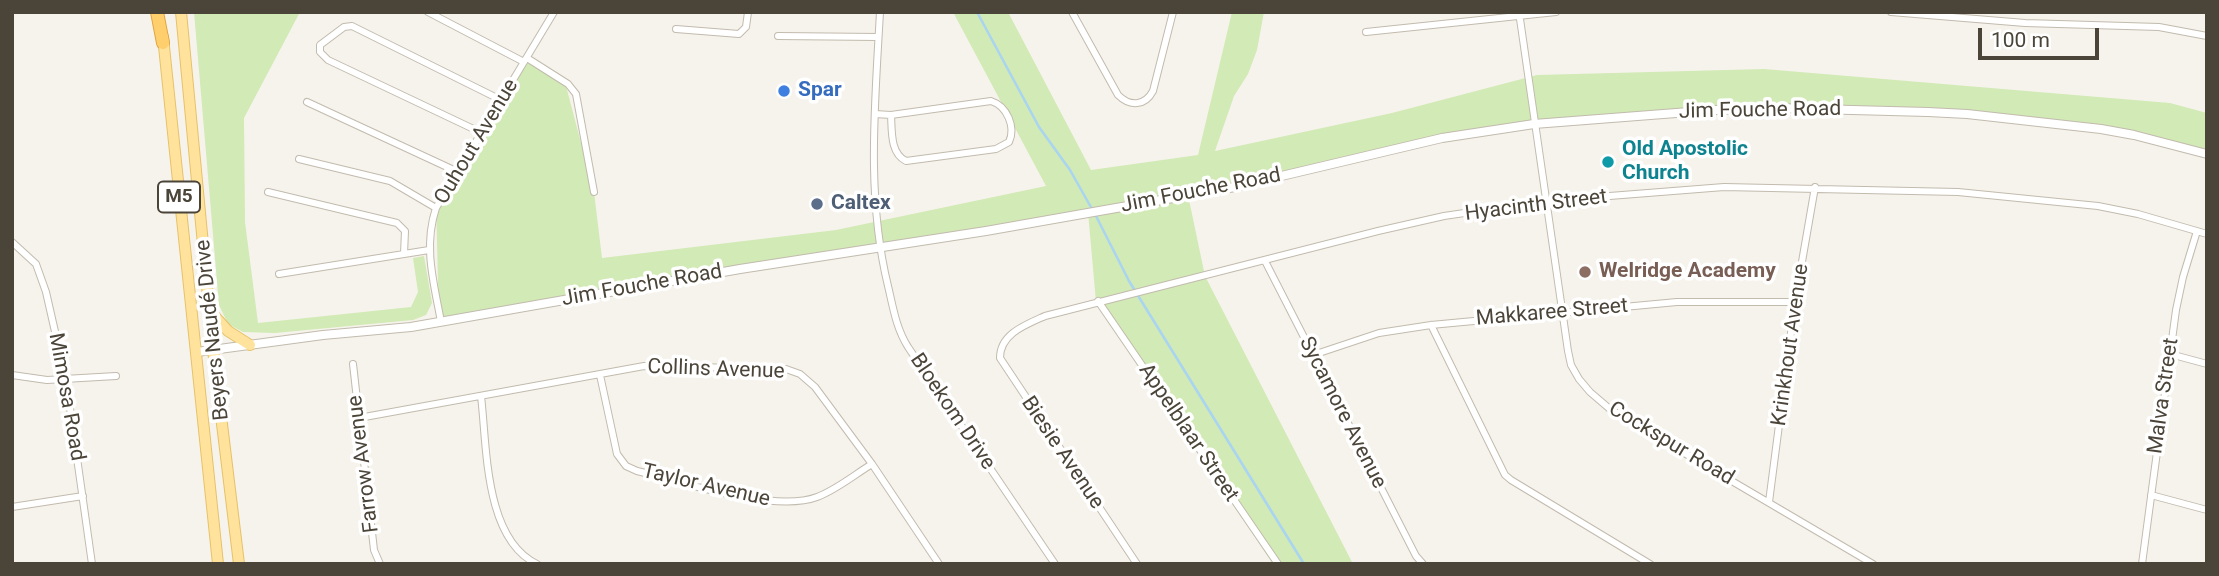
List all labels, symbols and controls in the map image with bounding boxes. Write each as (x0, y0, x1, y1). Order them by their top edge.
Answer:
scale bar (1981, 14, 2102, 58)
text: 100 m (1991, 28, 2050, 52)
street label: Ouhout Avenue (430, 75, 524, 209)
place label: Spar (798, 78, 842, 104)
marker: Spar (776, 83, 792, 99)
street label: Jim Fouche Road (1679, 97, 1841, 125)
place label: Old Apostolic Church (1622, 137, 1748, 187)
marker: Old Apostolic Church (1600, 154, 1616, 170)
street label: Jim Fouche Road (1119, 163, 1283, 219)
road number: M5 (158, 182, 200, 212)
street label: Hyacinth Street (1464, 185, 1608, 227)
place label: Caltex (831, 191, 891, 217)
marker: Caltex (809, 196, 825, 212)
street label: Beyers Naudé Drive (191, 238, 235, 422)
street label: Jim Fouche Road (560, 259, 724, 313)
place label: Welridge Academy (1599, 259, 1776, 285)
street label: Krinkhout Avenue (1767, 262, 1815, 428)
marker: Welridge Academy (1577, 264, 1593, 280)
street label: Makkaree Street (1475, 294, 1629, 332)
street label: Mimosa Road (42, 331, 90, 463)
street label: Sycamore Avenue (1293, 333, 1391, 493)
street label: Malva Street (2143, 336, 2185, 456)
street label: Bloekom Drive (904, 349, 1000, 475)
street label: Collins Avenue (647, 355, 785, 385)
street label: Appelblaar Street (1133, 359, 1243, 507)
street label: Biesie Avenue (1015, 392, 1109, 514)
street label: Farrow Avenue (343, 394, 385, 534)
street label: Cockspur Road (1604, 397, 1738, 491)
street label: Taylor Avenue (640, 459, 772, 513)

